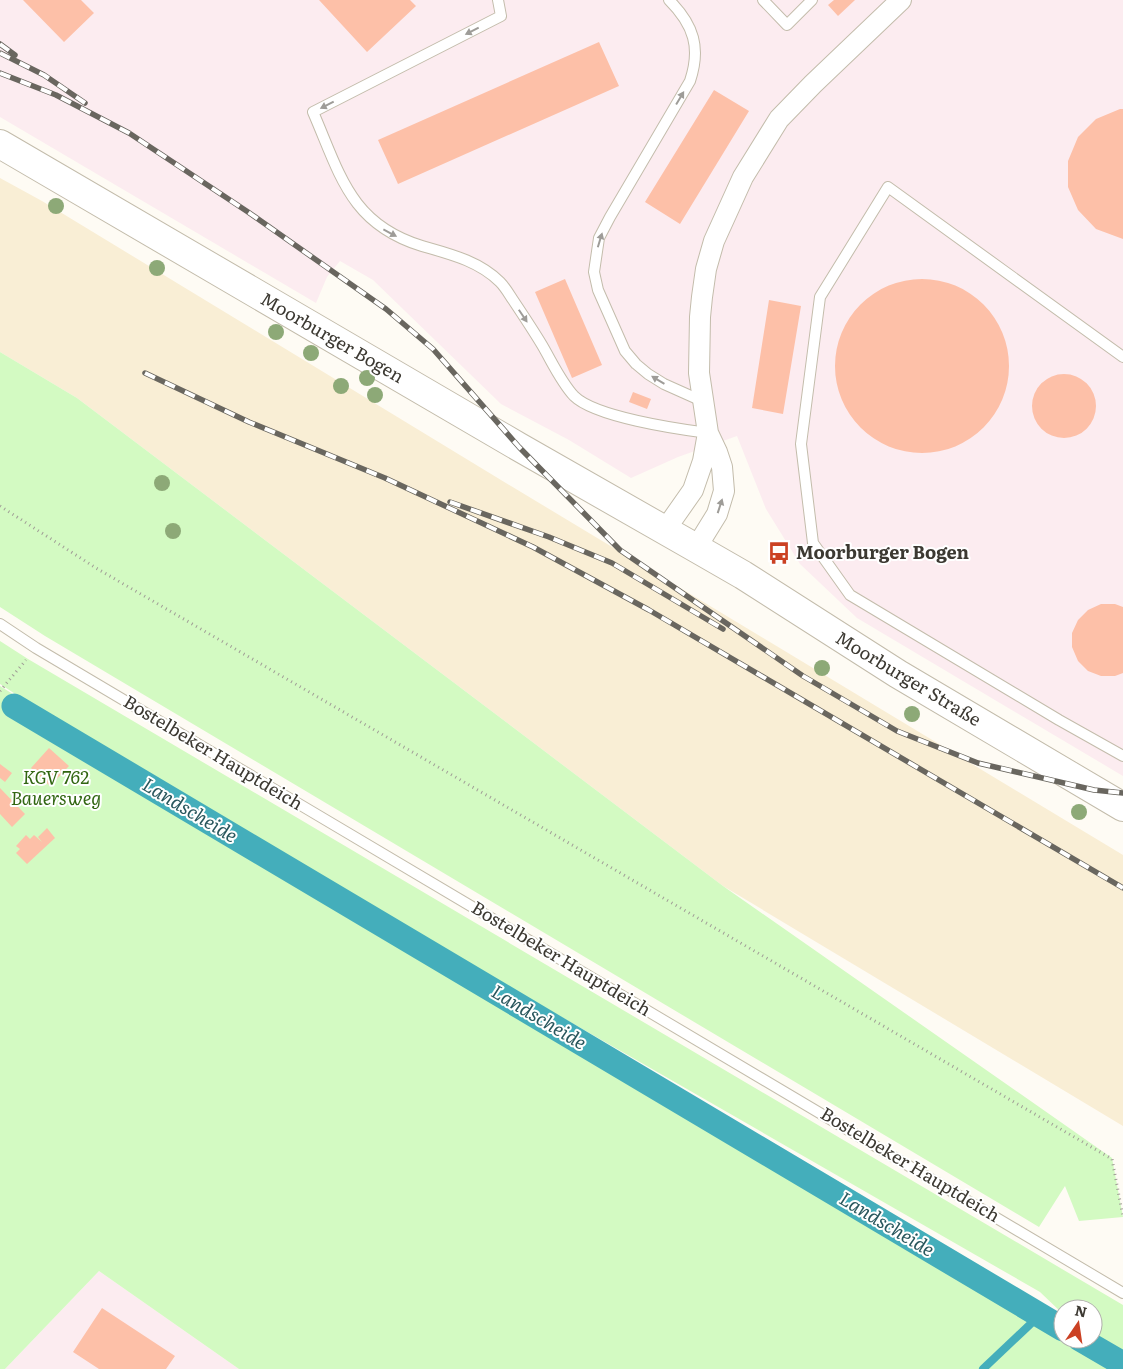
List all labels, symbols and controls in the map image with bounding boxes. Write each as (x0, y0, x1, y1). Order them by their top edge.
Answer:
one-way arrow (465, 27, 479, 35)
one-way arrow (675, 92, 684, 105)
one-way arrow (320, 101, 334, 109)
one-way arrow (383, 229, 397, 237)
one-way arrow (596, 232, 604, 247)
street label: Moorburger Bogen (256, 285, 410, 389)
one-way arrow (518, 309, 528, 322)
one-way arrow (650, 376, 665, 384)
one-way arrow (717, 498, 724, 513)
place label: Moorburger Bogen (796, 538, 970, 565)
bus stop icon: Moorburger Bogen (766, 540, 792, 566)
street label: Moorburger Straße (831, 623, 987, 732)
street label: Bostelbeker Hauptdeich (119, 687, 309, 816)
park label: KGV 762 Bauersweg (11, 763, 101, 811)
water label: Landscheide (138, 770, 243, 849)
street label: Bostelbeker Hauptdeich (467, 893, 657, 1022)
water label: Landscheide (487, 977, 592, 1056)
street label: Bostelbeker Hauptdeich (816, 1099, 1006, 1228)
water label: Landscheide (835, 1184, 940, 1263)
north arrow (1053, 1299, 1103, 1349)
text: N (1073, 1299, 1089, 1321)

